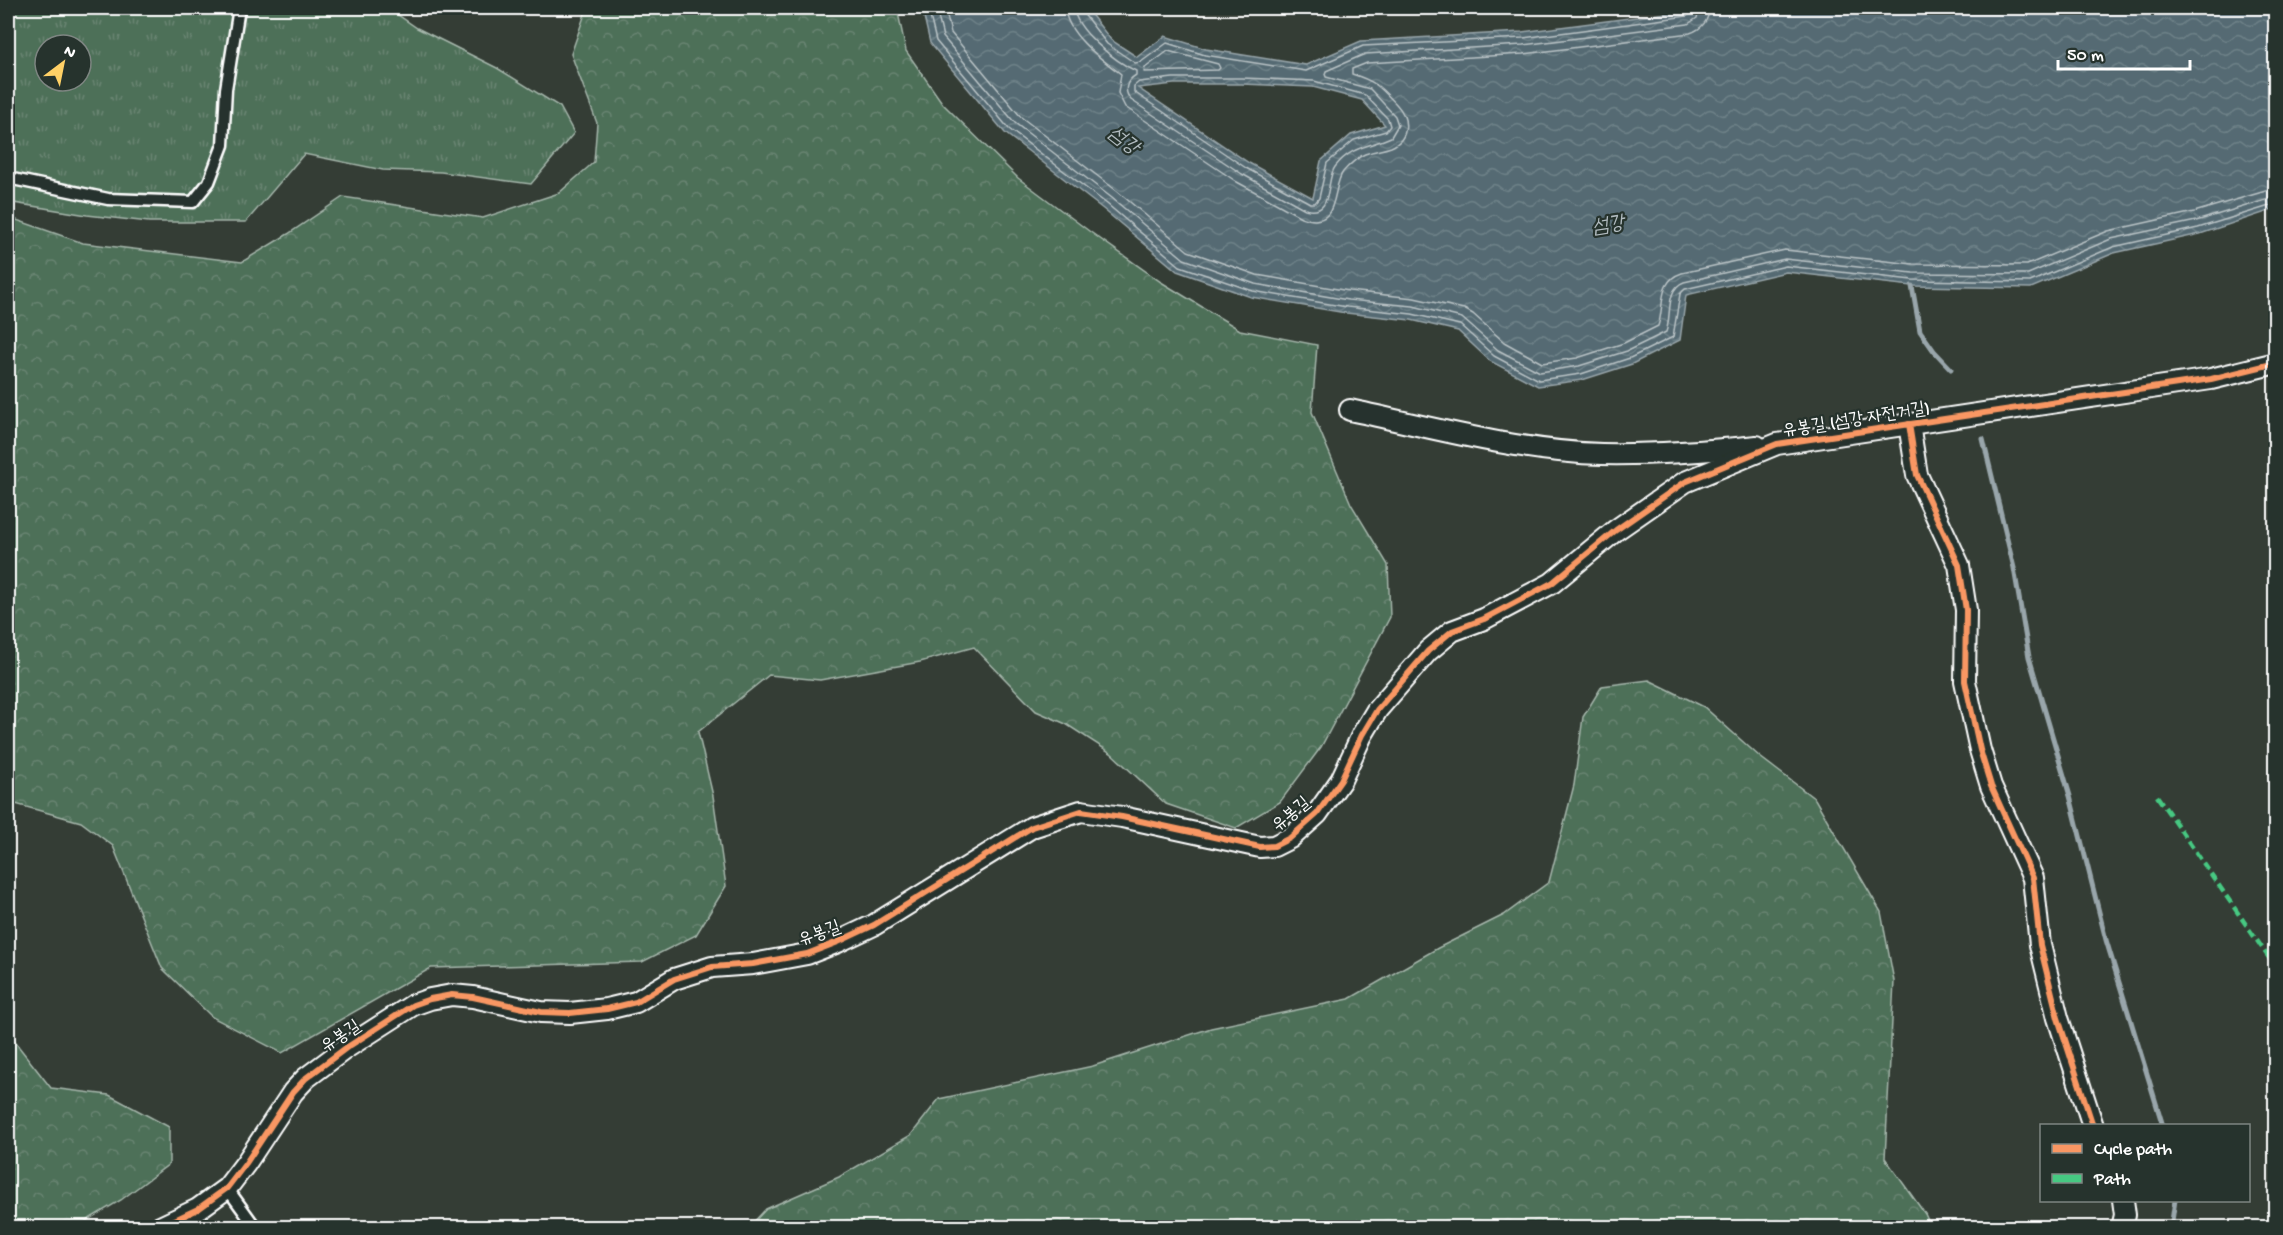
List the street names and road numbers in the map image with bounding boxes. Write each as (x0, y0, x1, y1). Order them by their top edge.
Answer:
street label: 유봉길 (섬강 자전거길) (1781, 398, 1932, 443)
street label: 유봉길 (1268, 793, 1315, 837)
street label: 유봉길 (796, 917, 844, 952)
street label: 유봉길 (318, 1016, 366, 1058)

